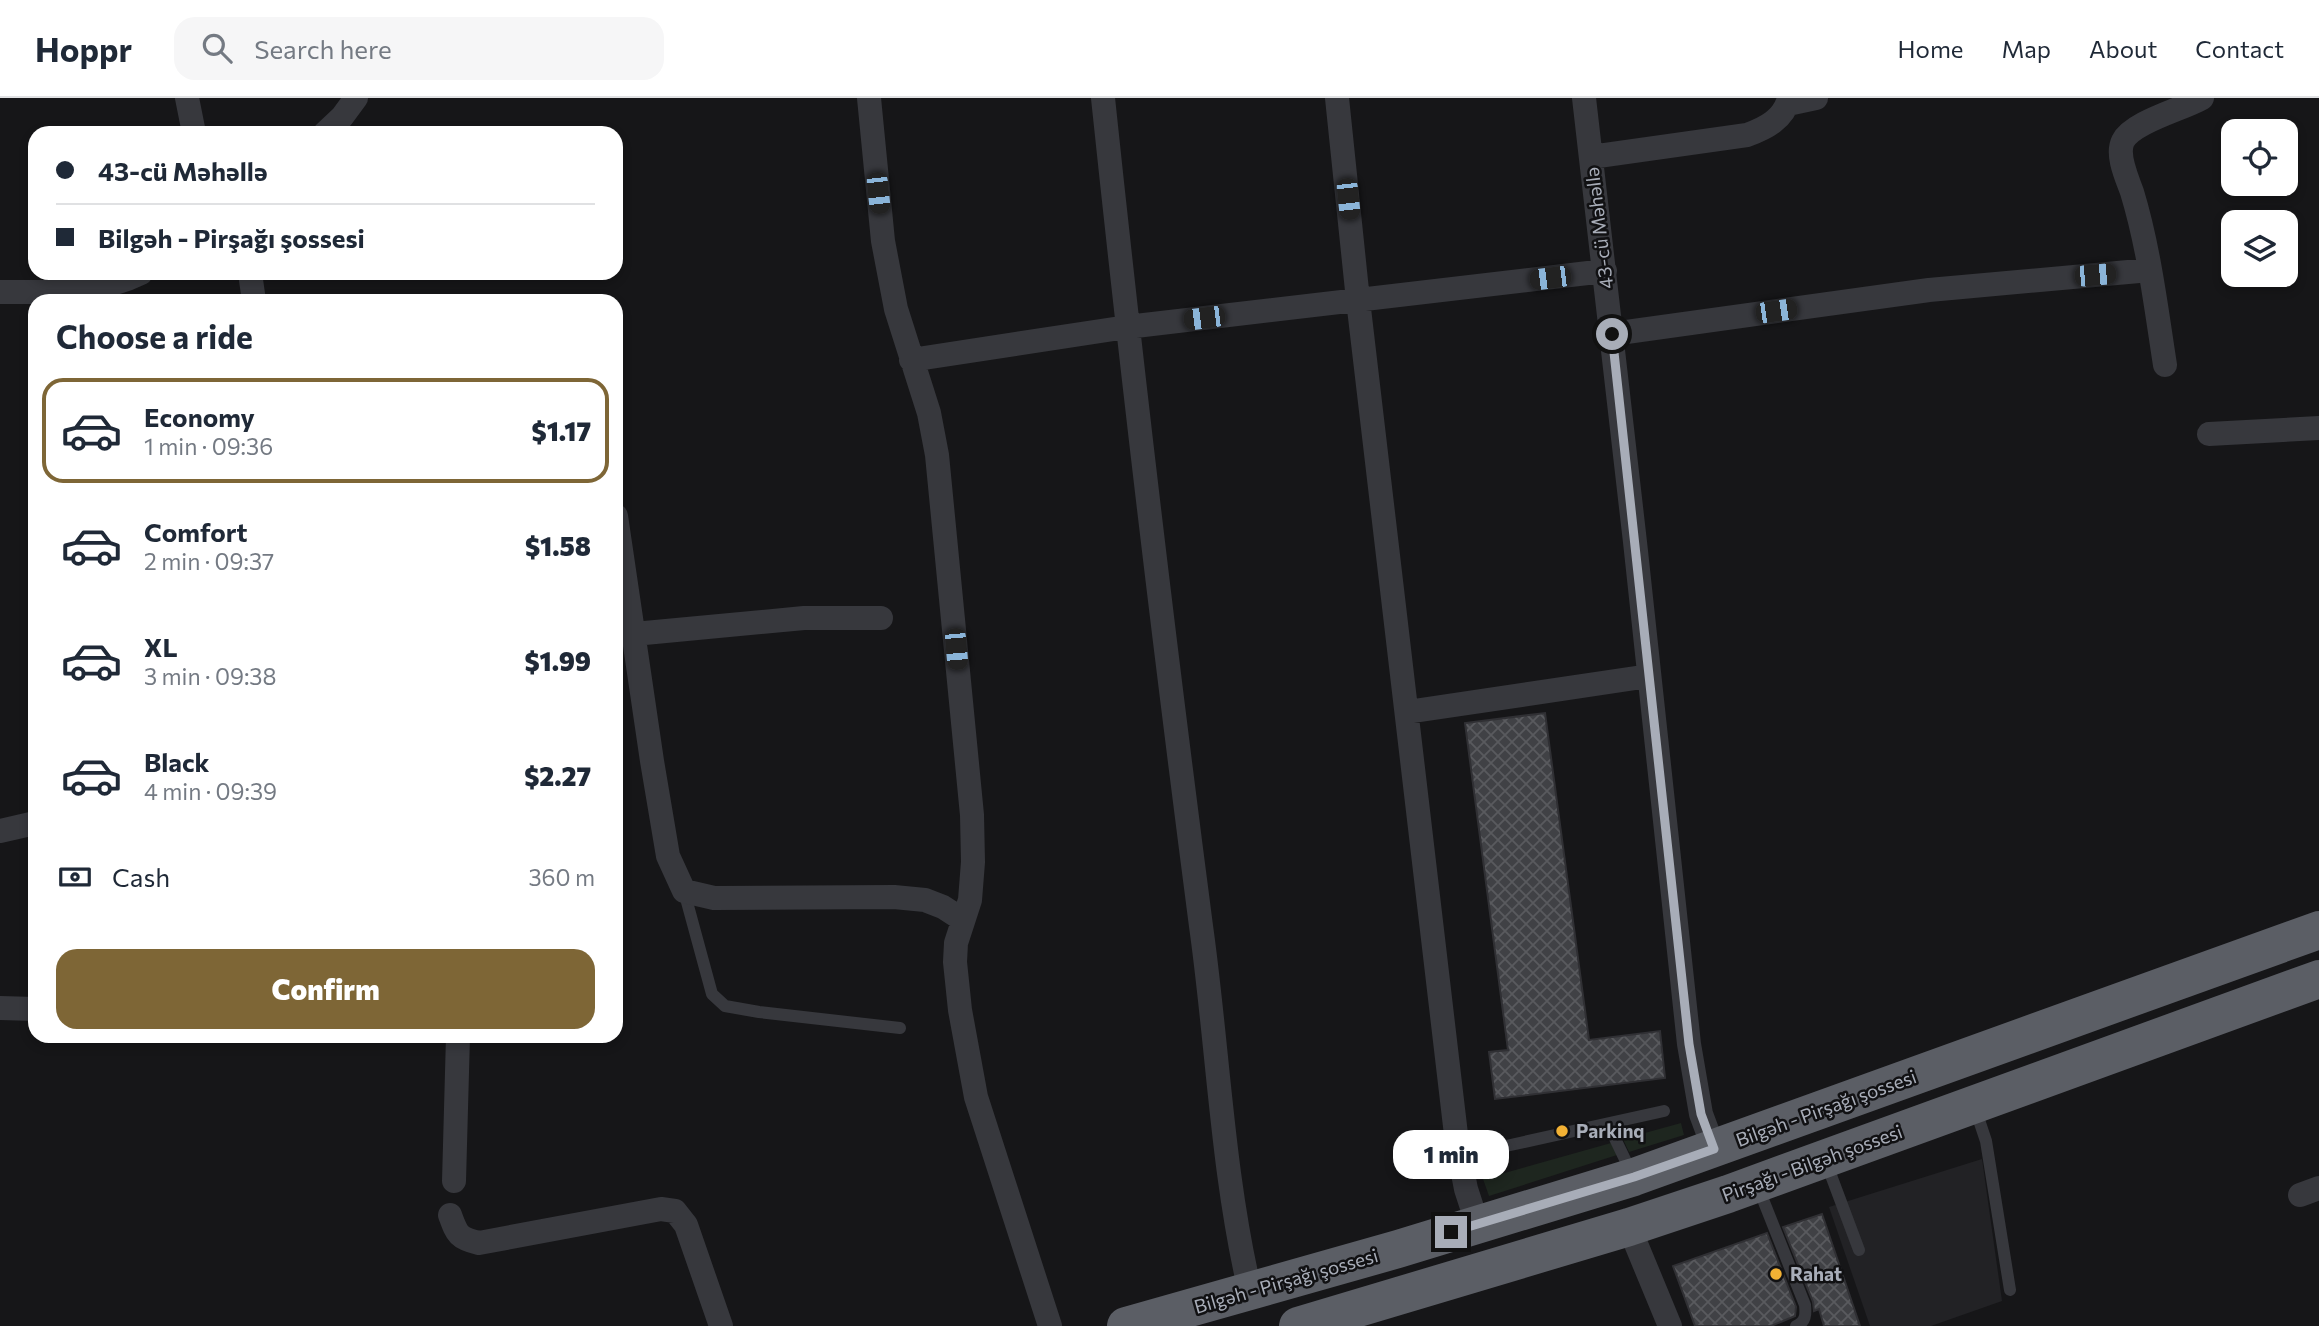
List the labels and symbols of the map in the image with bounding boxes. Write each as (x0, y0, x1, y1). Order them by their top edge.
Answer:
street label: 43-cü Məhəllə (1580, 166, 1617, 290)
car (866, 171, 891, 215)
car (1336, 177, 1361, 221)
car (2074, 263, 2117, 287)
car (1528, 265, 1573, 291)
car (1754, 298, 1799, 324)
car (1182, 305, 1227, 331)
route start (1596, 318, 1628, 350)
car (944, 627, 969, 671)
street label: Bilgəh - Pirşağı şossesi (1732, 1064, 1919, 1151)
place label: Parkinq (1576, 1119, 1645, 1142)
street label: Pirşağı - Bilgəh şossesi (1718, 1119, 1905, 1206)
marker: Parkinq (1554, 1123, 1570, 1139)
callout: 1 min (1393, 1130, 1509, 1180)
route end (1435, 1216, 1467, 1248)
street label: Bilgəh - Pirşağı şossesi (1191, 1243, 1381, 1318)
place label: Rahat (1790, 1262, 1842, 1285)
marker: Rahat (1768, 1266, 1784, 1282)

